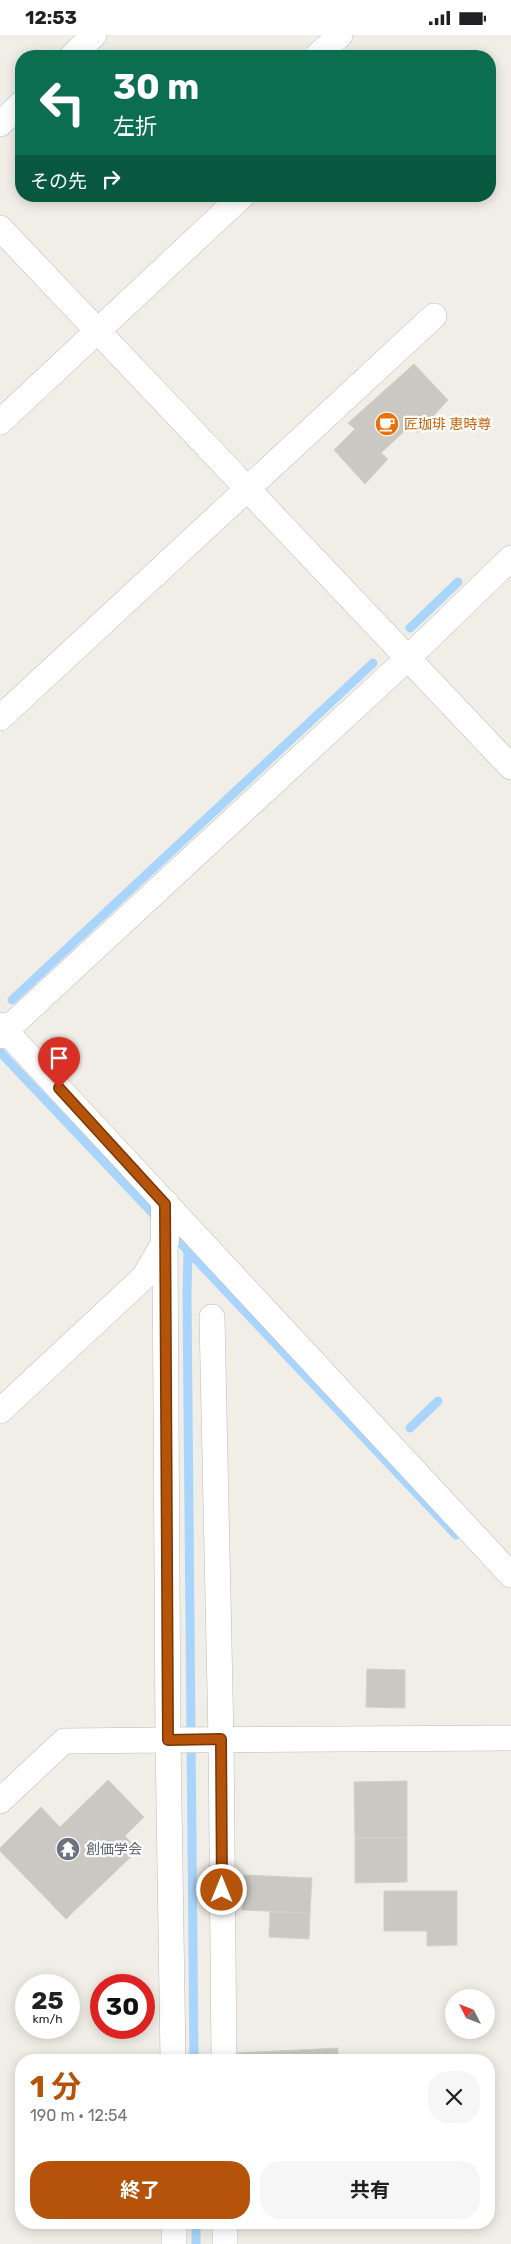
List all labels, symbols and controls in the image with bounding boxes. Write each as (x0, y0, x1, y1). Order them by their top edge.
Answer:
text: 12:53 (25, 6, 77, 29)
text: 30 m (113, 66, 199, 108)
icon: left (30, 70, 95, 135)
text: 左折 (113, 113, 157, 140)
icon: right (97, 165, 125, 193)
text: その先 (30, 170, 87, 193)
cafe icon: 匠珈琲 恵時尊 (374, 411, 400, 437)
place label: 匠珈琲 恵時尊 (404, 416, 491, 433)
pin (38, 1037, 80, 1088)
icon: arrive (45, 1044, 73, 1072)
temple icon: 創価学会 (55, 1836, 81, 1862)
place label: 創価学会 (86, 1841, 142, 1858)
position arrow (195, 1863, 247, 1915)
speed limit sign: 30 (90, 1974, 155, 2039)
text: 25 (31, 1986, 64, 2015)
north arrow (445, 1989, 495, 2039)
map controls (445, 1989, 495, 2039)
text: km/h (33, 2012, 62, 2026)
text: 1 分 (30, 2069, 81, 2105)
button: close (428, 2071, 480, 2123)
text: 190 m · 12:54 (30, 2106, 128, 2125)
button: 終了 (30, 2161, 250, 2219)
button: 共有 (260, 2161, 480, 2219)

